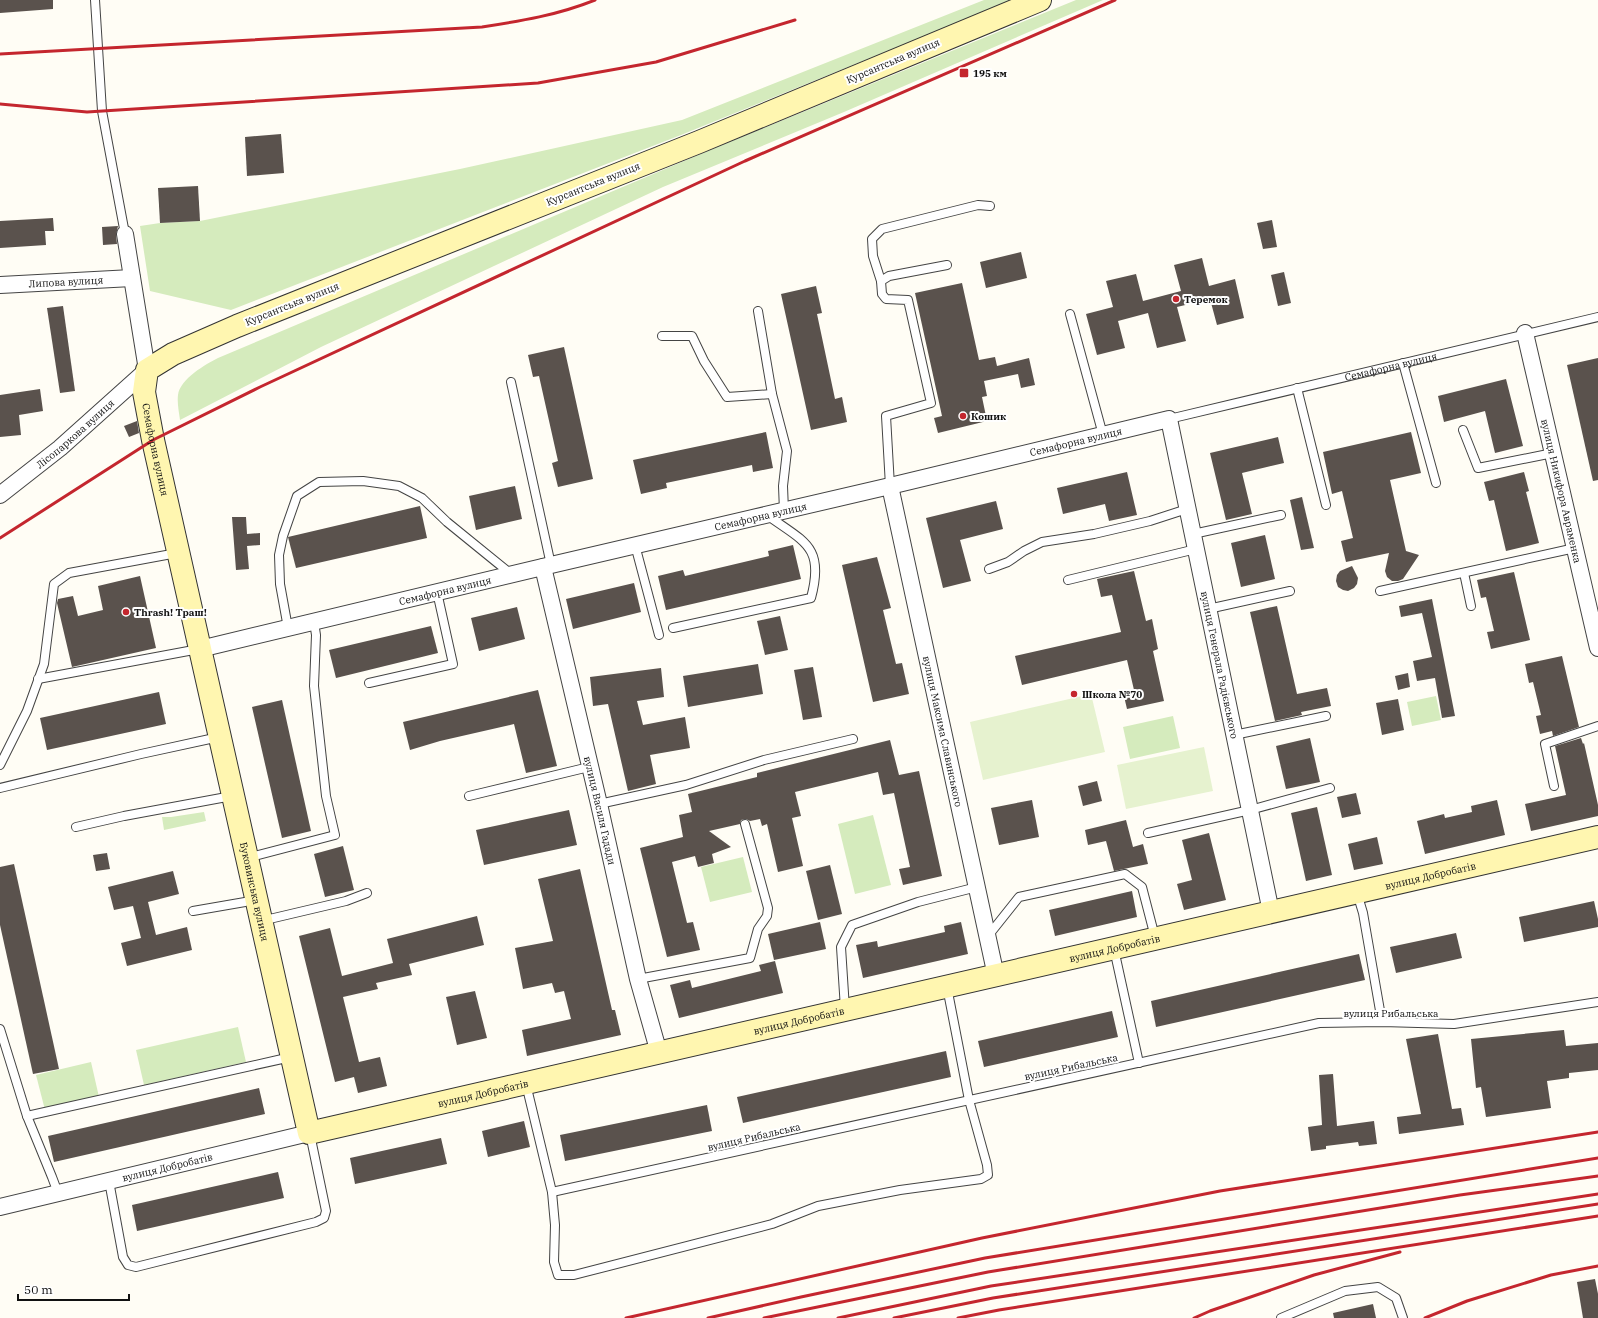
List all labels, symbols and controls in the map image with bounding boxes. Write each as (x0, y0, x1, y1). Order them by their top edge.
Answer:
street label: Курсантська вулиця (844, 35, 942, 87)
marker: 195 км (958, 67, 970, 79)
place label: 195 км (973, 67, 1007, 80)
street label: Курсантська вулиця (544, 159, 642, 209)
street label: Липова вулиця (28, 273, 104, 290)
street label: Курсантська вулиця (243, 279, 341, 329)
place label: Теремок (1184, 293, 1228, 306)
marker: Теремок (1171, 294, 1181, 304)
street label: Семафорна вулиця (1343, 349, 1438, 383)
street label: Лісопаркова вулиця (33, 396, 117, 471)
street label: Семафорна вулиця (140, 402, 172, 497)
place label: Кошик (971, 410, 1006, 423)
marker: Кошик (958, 411, 968, 421)
street label: вулиця Никифора Авраменка (1539, 418, 1585, 565)
street label: Семафорна вулиця (1028, 424, 1123, 459)
street label: Семафорна вулиця (713, 499, 808, 533)
street label: Семафорна вулиця (398, 573, 493, 608)
street label: вулиця Генерала Радієвського (1198, 590, 1242, 740)
place label: Thrash! Траш! (134, 606, 207, 619)
marker: Thrash! Траш! (121, 607, 131, 617)
street label: вулиця Максима Славинського (920, 655, 966, 808)
place label: Школа №70 (1082, 688, 1142, 701)
marker: Школа №70 (1069, 689, 1079, 699)
street label: вулиця Василя Гадади (581, 755, 619, 866)
street label: Буковинська вулиця (237, 841, 272, 943)
street label: вулиця Добробатів (1384, 859, 1477, 892)
street label: вулиця Добробатів (1068, 931, 1162, 965)
street label: вулиця Добробатів (752, 1004, 846, 1037)
street label: вулиця Рибальська (1343, 1007, 1439, 1020)
street label: вулиця Рибальська (1023, 1051, 1119, 1083)
street label: вулиця Добробатів (436, 1076, 530, 1110)
street label: вулиця Рибальська (706, 1120, 802, 1154)
street label: вулиця Добробатів (121, 1150, 214, 1184)
scale bar (18, 1276, 129, 1302)
text: 50 m (24, 1282, 53, 1297)

